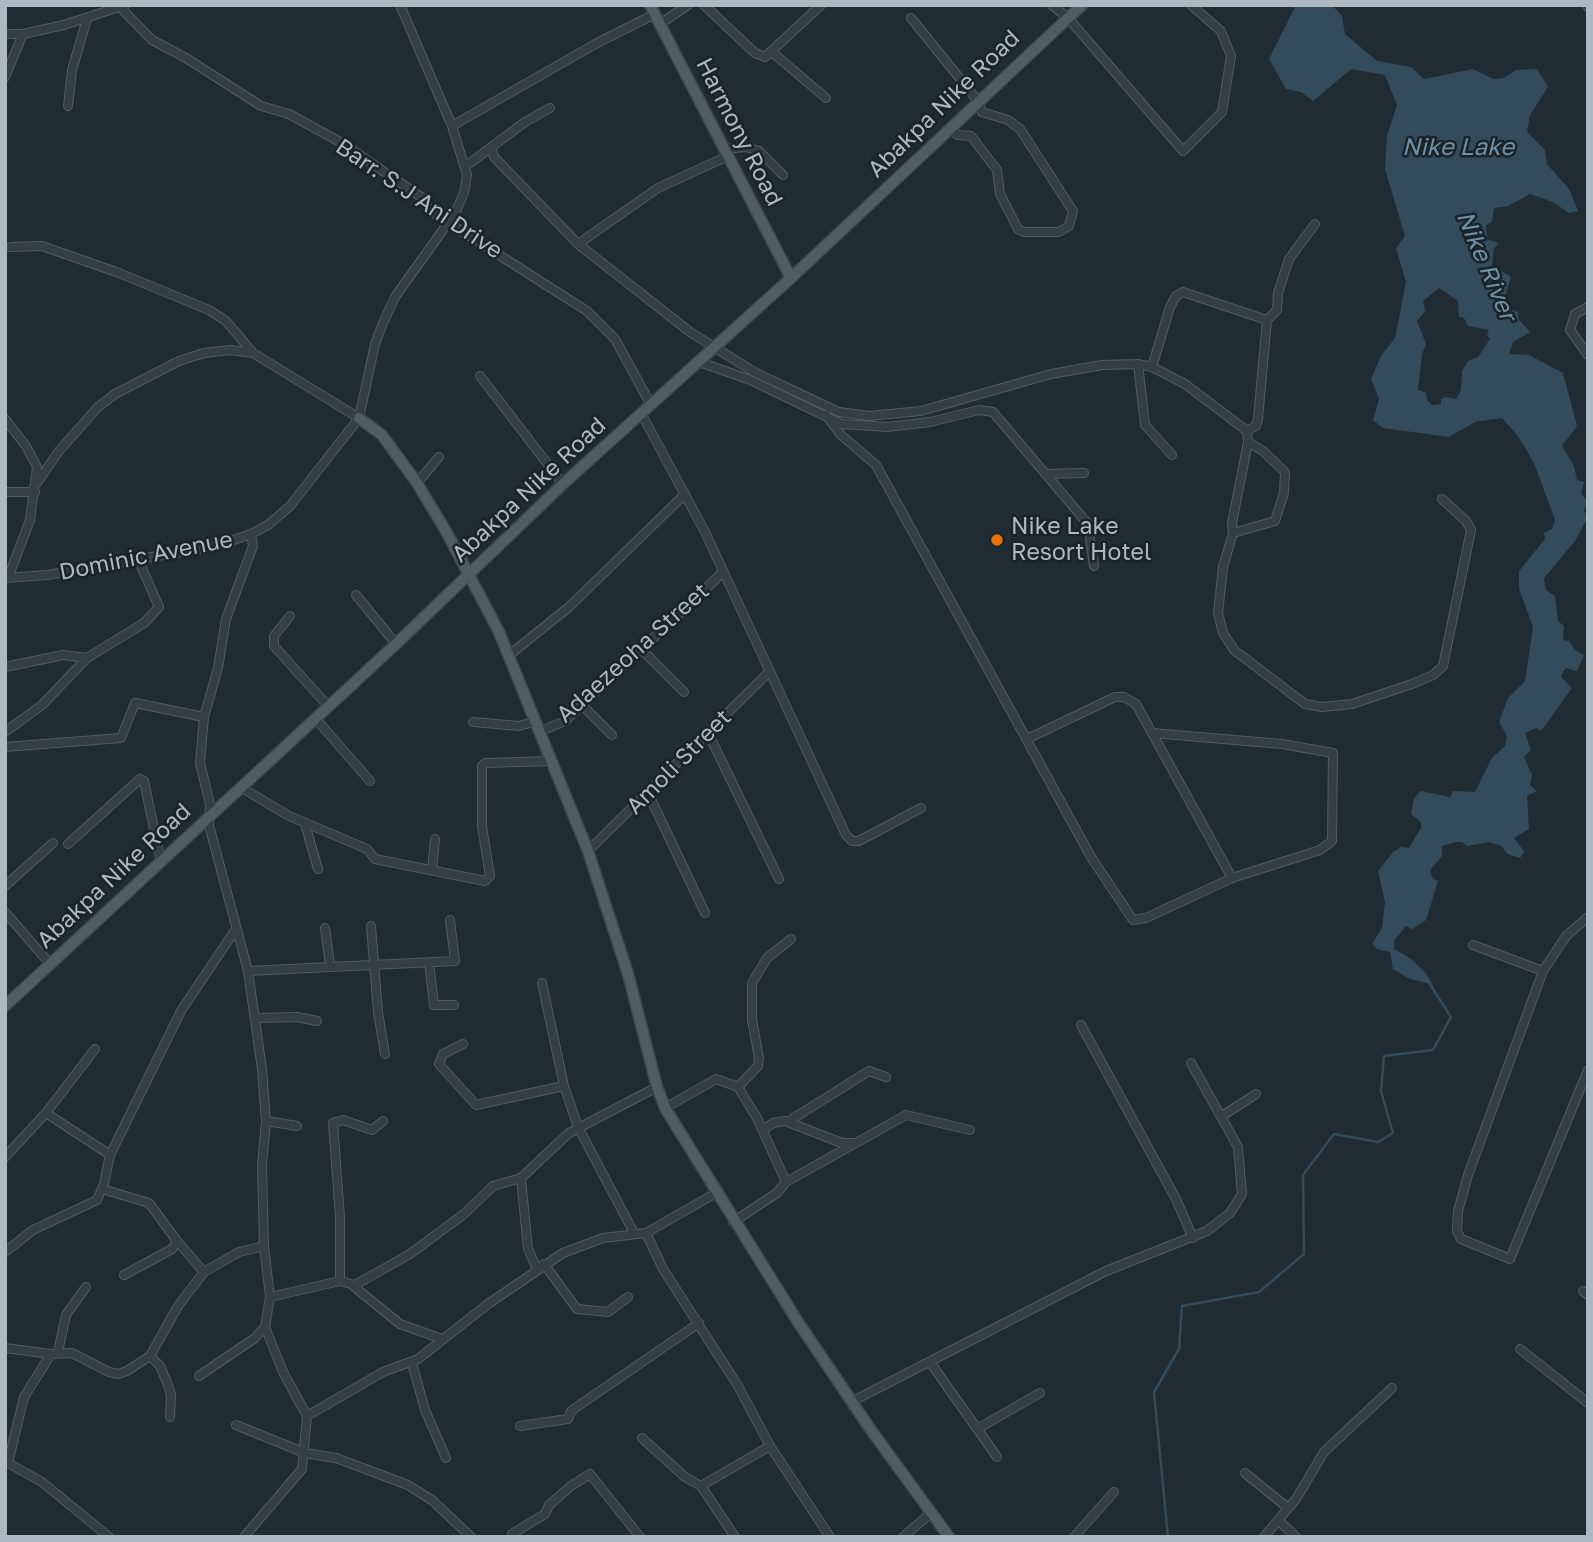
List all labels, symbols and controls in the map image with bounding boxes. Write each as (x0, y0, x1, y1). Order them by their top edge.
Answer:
street label: Abakpa Nike Road (862, 25, 1026, 183)
street label: Harmony Road (690, 53, 788, 211)
street label: Barr. S.J Ani Drive (330, 133, 508, 265)
water label: Nike Lake (1402, 133, 1514, 161)
water label: Nike River (1450, 207, 1522, 325)
street label: Abakpa Nike Road (446, 412, 612, 568)
place label: Nike Lake Resort Hotel (1011, 513, 1151, 567)
street label: Dominic Avenue (57, 526, 235, 586)
marker: Nike Lake Resort Hotel (989, 532, 1005, 548)
street label: Adaezeoha Street (551, 577, 715, 729)
street label: Amoli Street (621, 704, 737, 820)
street label: Abakpa Nike Road (31, 798, 197, 954)

